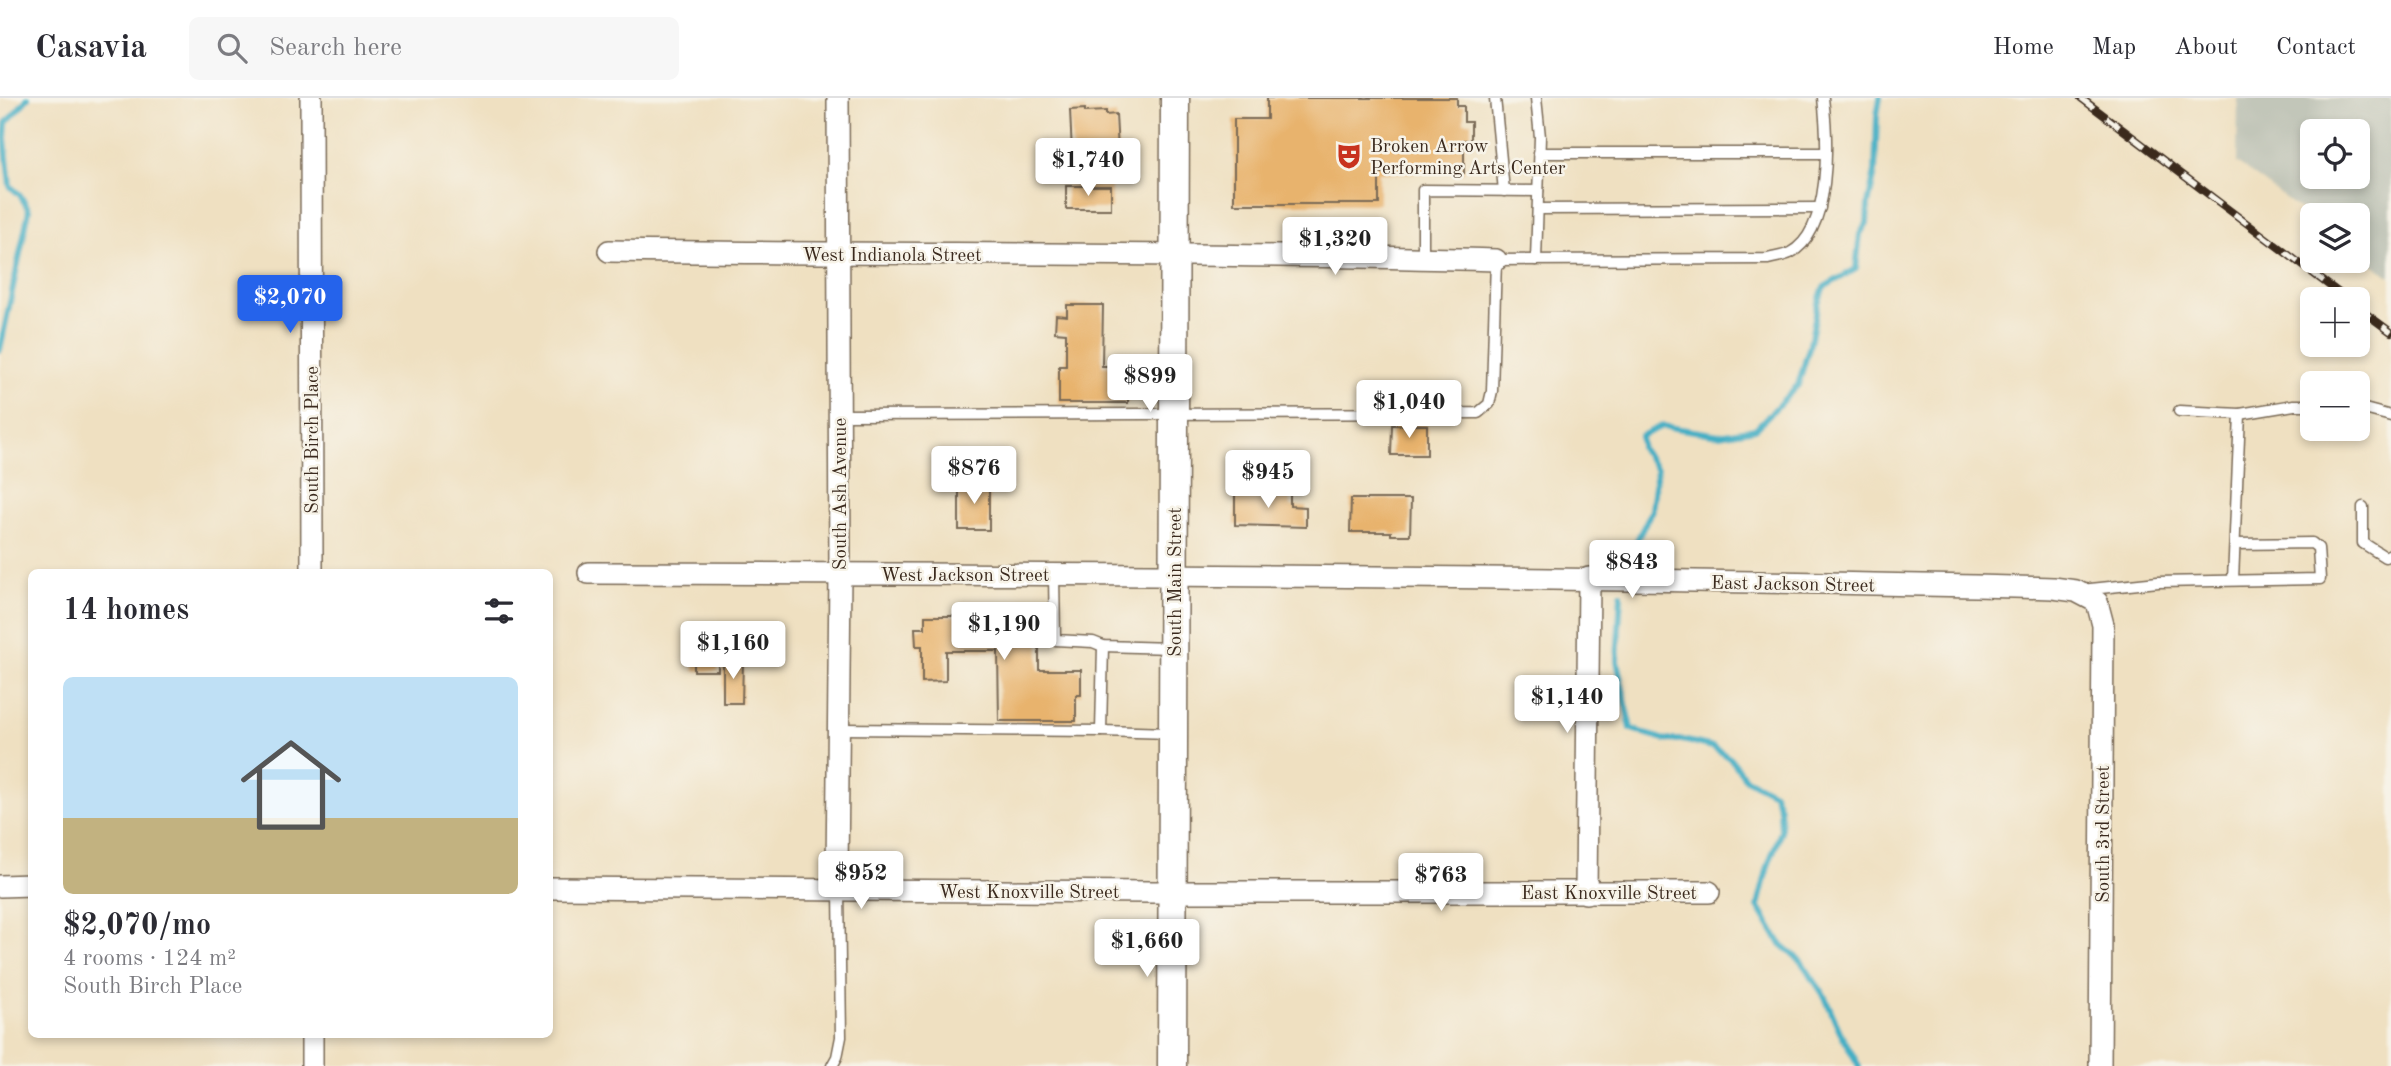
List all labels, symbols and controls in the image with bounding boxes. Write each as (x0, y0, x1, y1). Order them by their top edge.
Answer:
search box (189, 17, 679, 80)
icon: search (213, 29, 251, 67)
text: Casavia (35, 32, 147, 65)
text: Search here (269, 35, 402, 61)
text: Home (1993, 36, 2054, 60)
text: Map (2092, 36, 2136, 60)
text: About (2174, 36, 2238, 60)
text: Contact (2276, 36, 2356, 60)
map controls (2300, 119, 2370, 441)
button: locate (2300, 119, 2370, 189)
place label: Broken Arrow Performing Arts Center (1370, 138, 1566, 179)
pin: $1,740 (1031, 139, 1145, 198)
theatre icon: Broken Arrow Performing Arts Center (1334, 141, 1364, 171)
text: $1,740 (1051, 149, 1125, 172)
button: layers (2300, 203, 2370, 273)
pin: $1,320 (1278, 218, 1392, 277)
text: $1,320 (1298, 228, 1372, 251)
street label: West Indianola Street (802, 247, 982, 266)
pin: $2,070 (233, 275, 347, 335)
text: $2,070 (253, 286, 327, 309)
button: + (2300, 287, 2370, 357)
pin: $899 (1109, 354, 1191, 414)
text: $899 (1123, 365, 1177, 388)
street label: South Birch Place (304, 366, 323, 514)
button: − (2300, 371, 2370, 441)
pin: $1,040 (1352, 380, 1466, 440)
text: $1,040 (1372, 391, 1446, 414)
street label: South Ash Avenue (832, 418, 851, 570)
pin: $876 (933, 446, 1015, 506)
pin: $945 (1227, 450, 1309, 510)
text: $876 (947, 457, 1001, 480)
text: $945 (1241, 461, 1295, 484)
street label: South Main Street (1167, 507, 1186, 657)
pin: $843 (1591, 540, 1673, 600)
text: $843 (1605, 551, 1659, 574)
street label: West Jackson Street (881, 567, 1049, 586)
street label: East Jackson Street (1711, 575, 1875, 596)
icon: filters (480, 592, 518, 630)
text: 14 homes (63, 596, 189, 626)
pin: $1,190 (947, 602, 1061, 662)
text: $1,190 (967, 613, 1041, 636)
pin: $1,160 (676, 622, 790, 681)
text: $1,160 (696, 632, 770, 655)
pin: $1,140 (1510, 676, 1624, 735)
text: $1,140 (1530, 686, 1604, 709)
icon: home (228, 722, 354, 848)
street label: South 3rd Street (2095, 765, 2114, 903)
pin: $952 (820, 852, 902, 911)
pin: $763 (1400, 854, 1482, 913)
text: $952 (834, 862, 888, 885)
text: $763 (1414, 864, 1468, 887)
street label: West Knoxville Street (939, 884, 1119, 903)
street label: East Knoxville Street (1521, 885, 1697, 904)
text: $2,070/mo (63, 911, 211, 941)
pin: $1,660 (1090, 920, 1204, 979)
text: $1,660 (1110, 930, 1184, 953)
text: 4 rooms · 124 m² (63, 947, 236, 970)
text: South Birch Place (63, 975, 242, 998)

